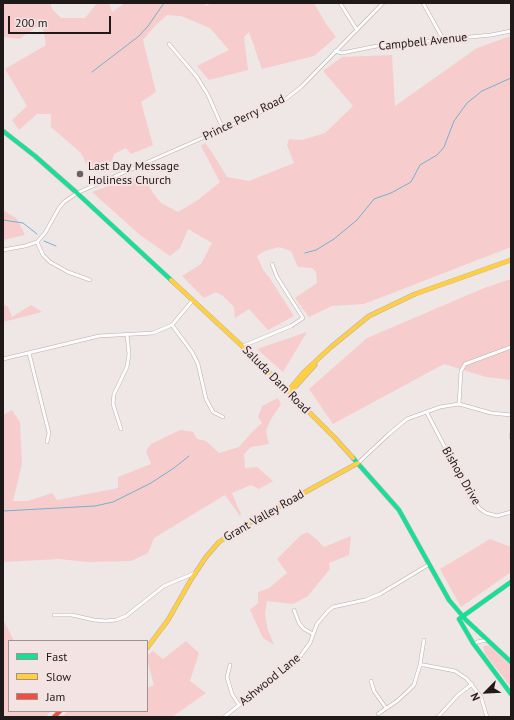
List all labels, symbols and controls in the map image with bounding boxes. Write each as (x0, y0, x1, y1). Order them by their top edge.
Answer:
scale bar (10, 8, 113, 34)
text: 200 m (15, 15, 48, 30)
street label: Campbell Avenue (378, 30, 468, 54)
street label: Prince Perry Road (201, 92, 287, 144)
place label: Last Day Message Holiness Church (88, 160, 179, 188)
marker: Last Day Message Holiness Church (75, 169, 85, 179)
street label: Saluda Dam Road (239, 343, 313, 417)
street label: Bishop Drive (439, 444, 483, 508)
street label: Grant Valley Road (221, 487, 307, 545)
legend (8, 640, 148, 712)
text: Fast (46, 649, 67, 664)
street label: Ashwood Lane (237, 651, 303, 709)
text: Slow (46, 669, 71, 684)
north arrow (466, 672, 506, 712)
text: Jam (46, 689, 65, 704)
text: N (467, 691, 483, 703)

